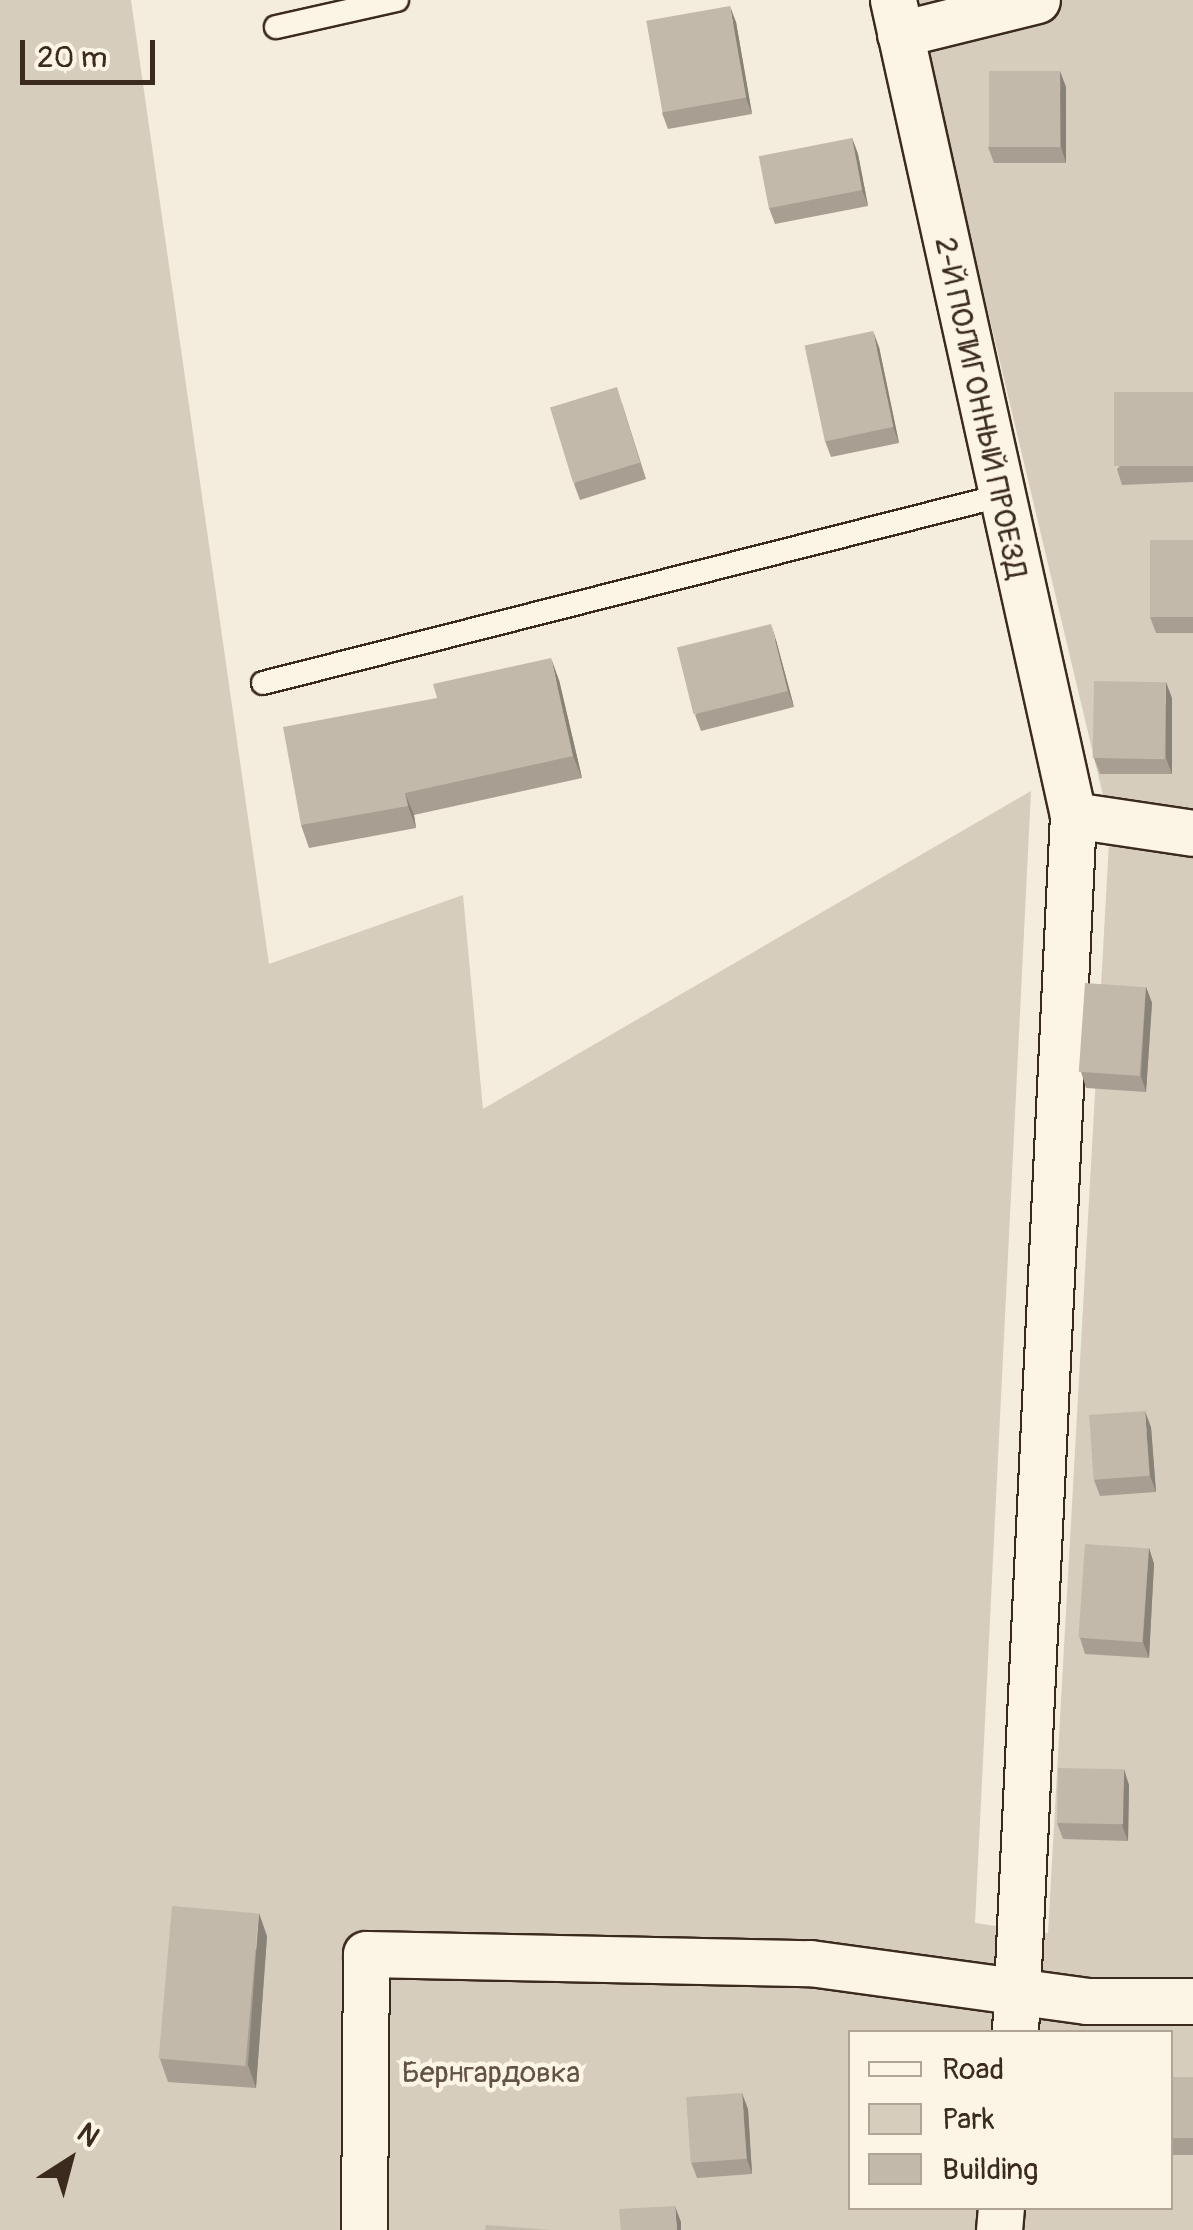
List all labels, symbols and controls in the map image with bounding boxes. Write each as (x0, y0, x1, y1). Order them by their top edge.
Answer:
scale bar (25, 20, 160, 82)
text: 20 m (37, 39, 107, 76)
street label: 2-Й ПОЛИГОННЫЙ ПРОЕЗД (926, 234, 1034, 582)
legend (848, 2030, 1173, 2210)
text: Road (942, 2051, 1004, 2088)
park label: Бернгардовка (402, 2055, 580, 2091)
text: Park (942, 2101, 995, 2138)
north arrow (20, 2110, 120, 2210)
text: N (70, 2116, 106, 2155)
text: Building (942, 2151, 1038, 2188)

